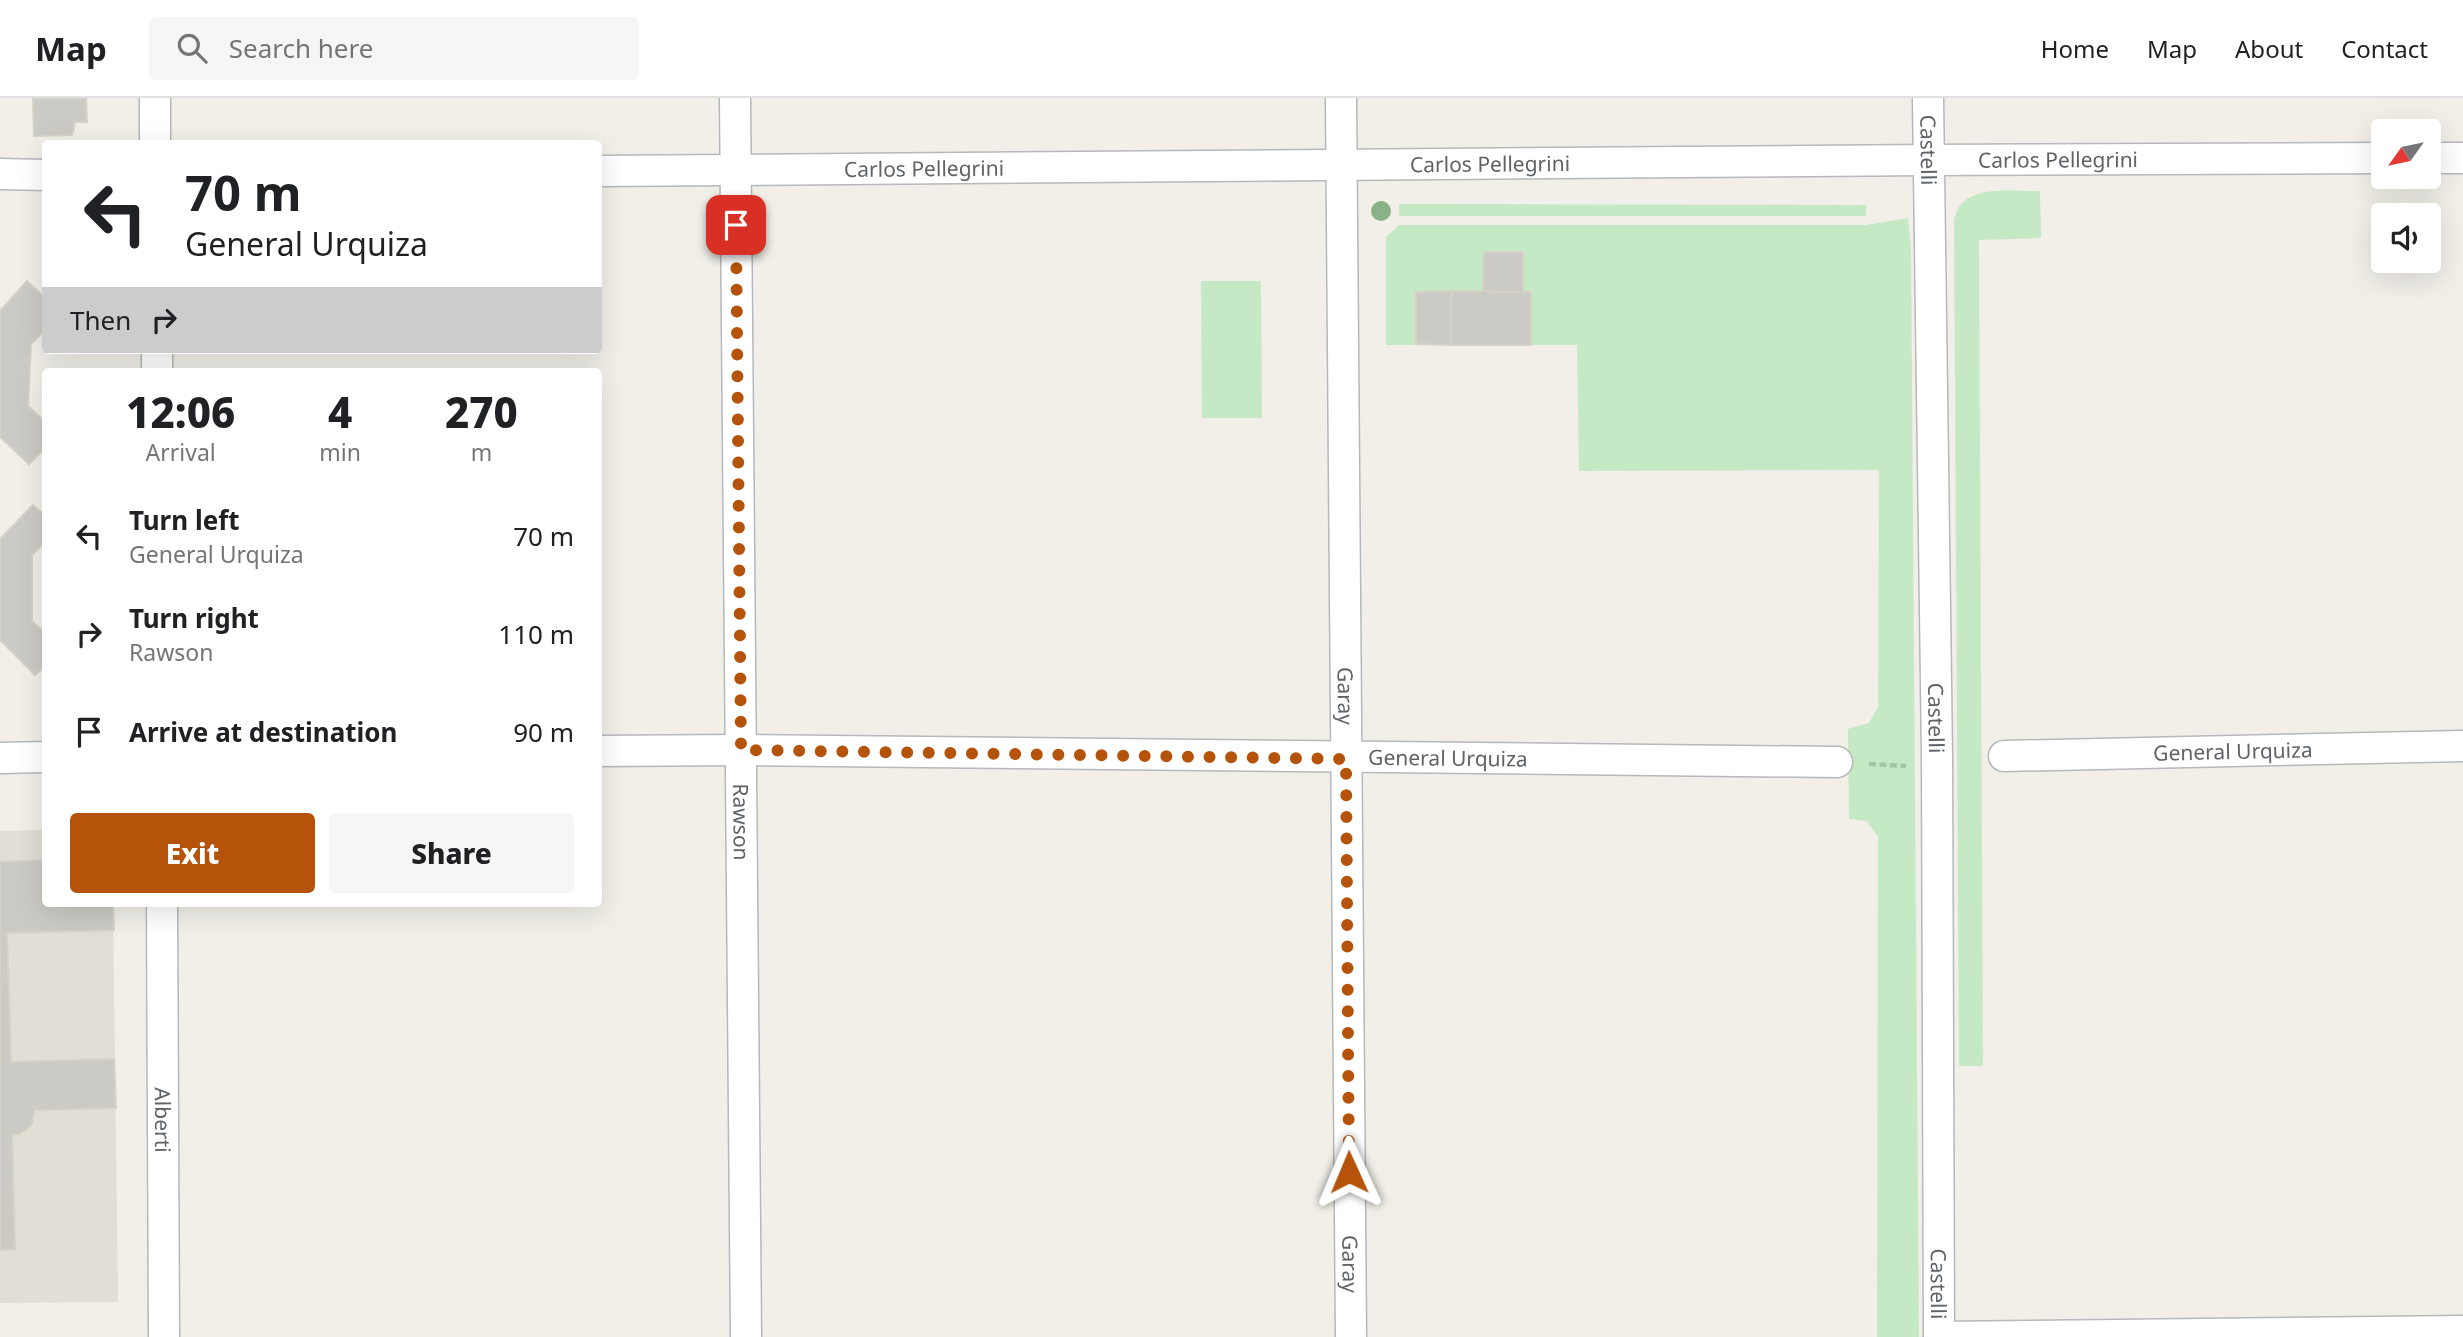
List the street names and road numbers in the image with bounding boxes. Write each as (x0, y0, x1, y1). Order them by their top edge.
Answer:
street label: Castelli (1914, 114, 1943, 186)
street label: Carlos Pellegrini (1978, 145, 2138, 174)
street label: Carlos Pellegrini (1410, 149, 1570, 178)
street label: Carlos Pellegrini (844, 154, 1004, 183)
street label: Garay (1332, 667, 1360, 725)
street label: Castelli (1922, 682, 1951, 754)
street label: General Urquiza (2153, 735, 2313, 767)
street label: General Urquiza (1368, 743, 1528, 773)
street label: Rawson (727, 783, 756, 861)
street label: Alberti (149, 1087, 177, 1153)
street label: Garay (1336, 1235, 1365, 1293)
street label: Castelli (1925, 1248, 1953, 1319)

